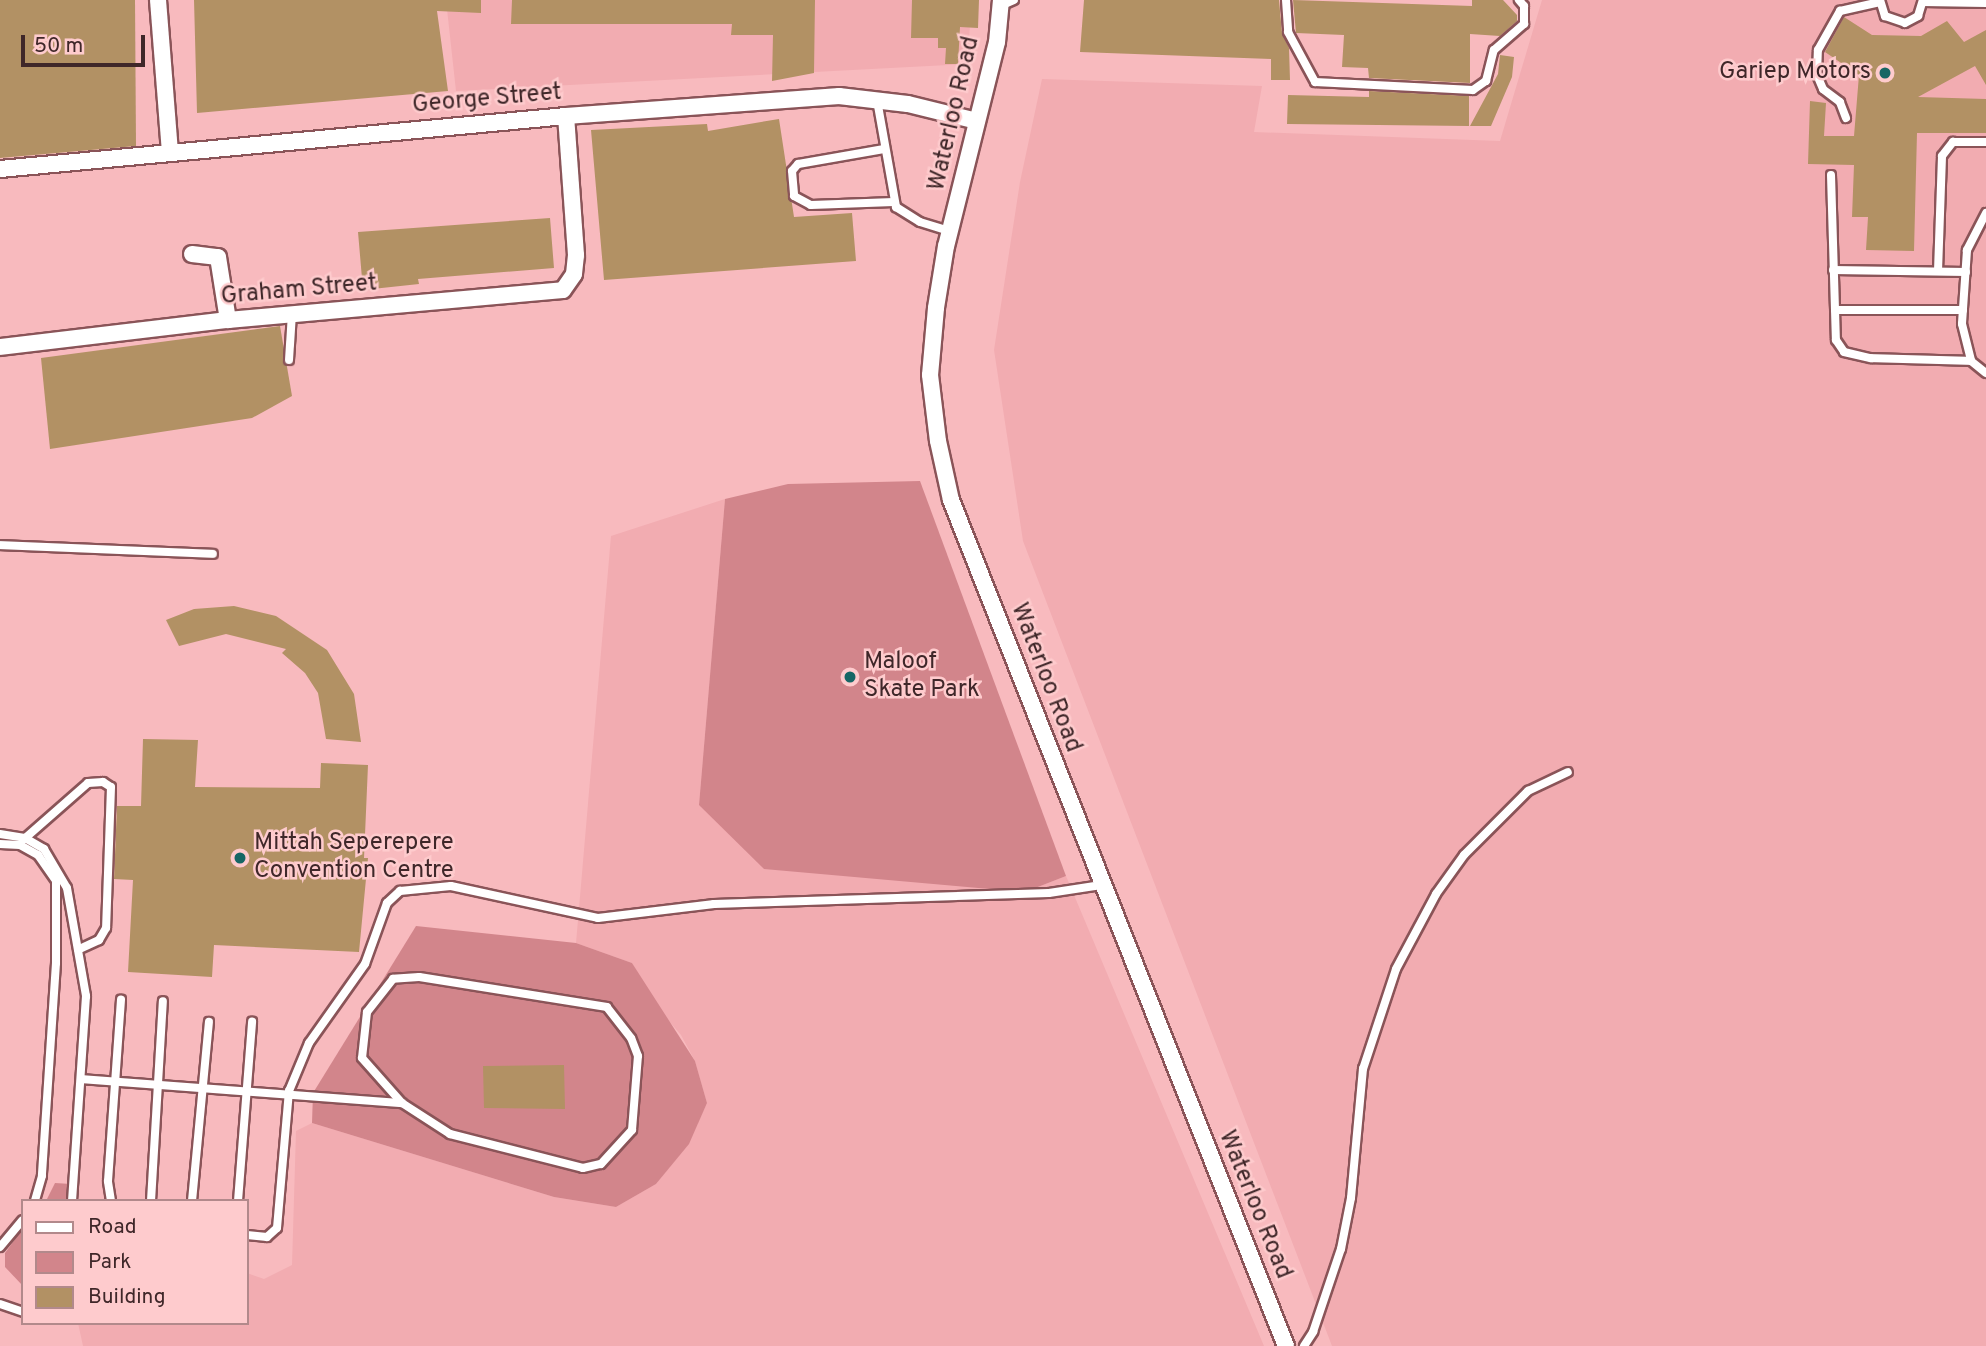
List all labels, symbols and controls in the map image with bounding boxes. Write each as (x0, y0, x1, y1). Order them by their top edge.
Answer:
scale bar (24, 21, 149, 65)
text: 50 m (34, 33, 83, 60)
street label: Waterloo Road (923, 34, 987, 194)
place label: Gariep Motors (1719, 59, 1871, 87)
marker: Gariep Motors (1877, 65, 1893, 81)
street label: George Street (411, 79, 563, 121)
street label: Graham Street (220, 270, 378, 312)
street label: Waterloo Road (1003, 599, 1087, 757)
place label: Maloof Skate Park (864, 649, 980, 705)
marker: Maloof Skate Park (842, 669, 858, 685)
place label: Mittah Seperepere Convention Centre (254, 830, 454, 886)
marker: Mittah Seperepere Convention Centre (232, 850, 248, 866)
street label: Waterloo Road (1211, 1127, 1297, 1283)
legend (21, 1199, 248, 1325)
text: Road (88, 1214, 137, 1241)
text: Park (88, 1249, 131, 1276)
text: Building (88, 1284, 166, 1311)

